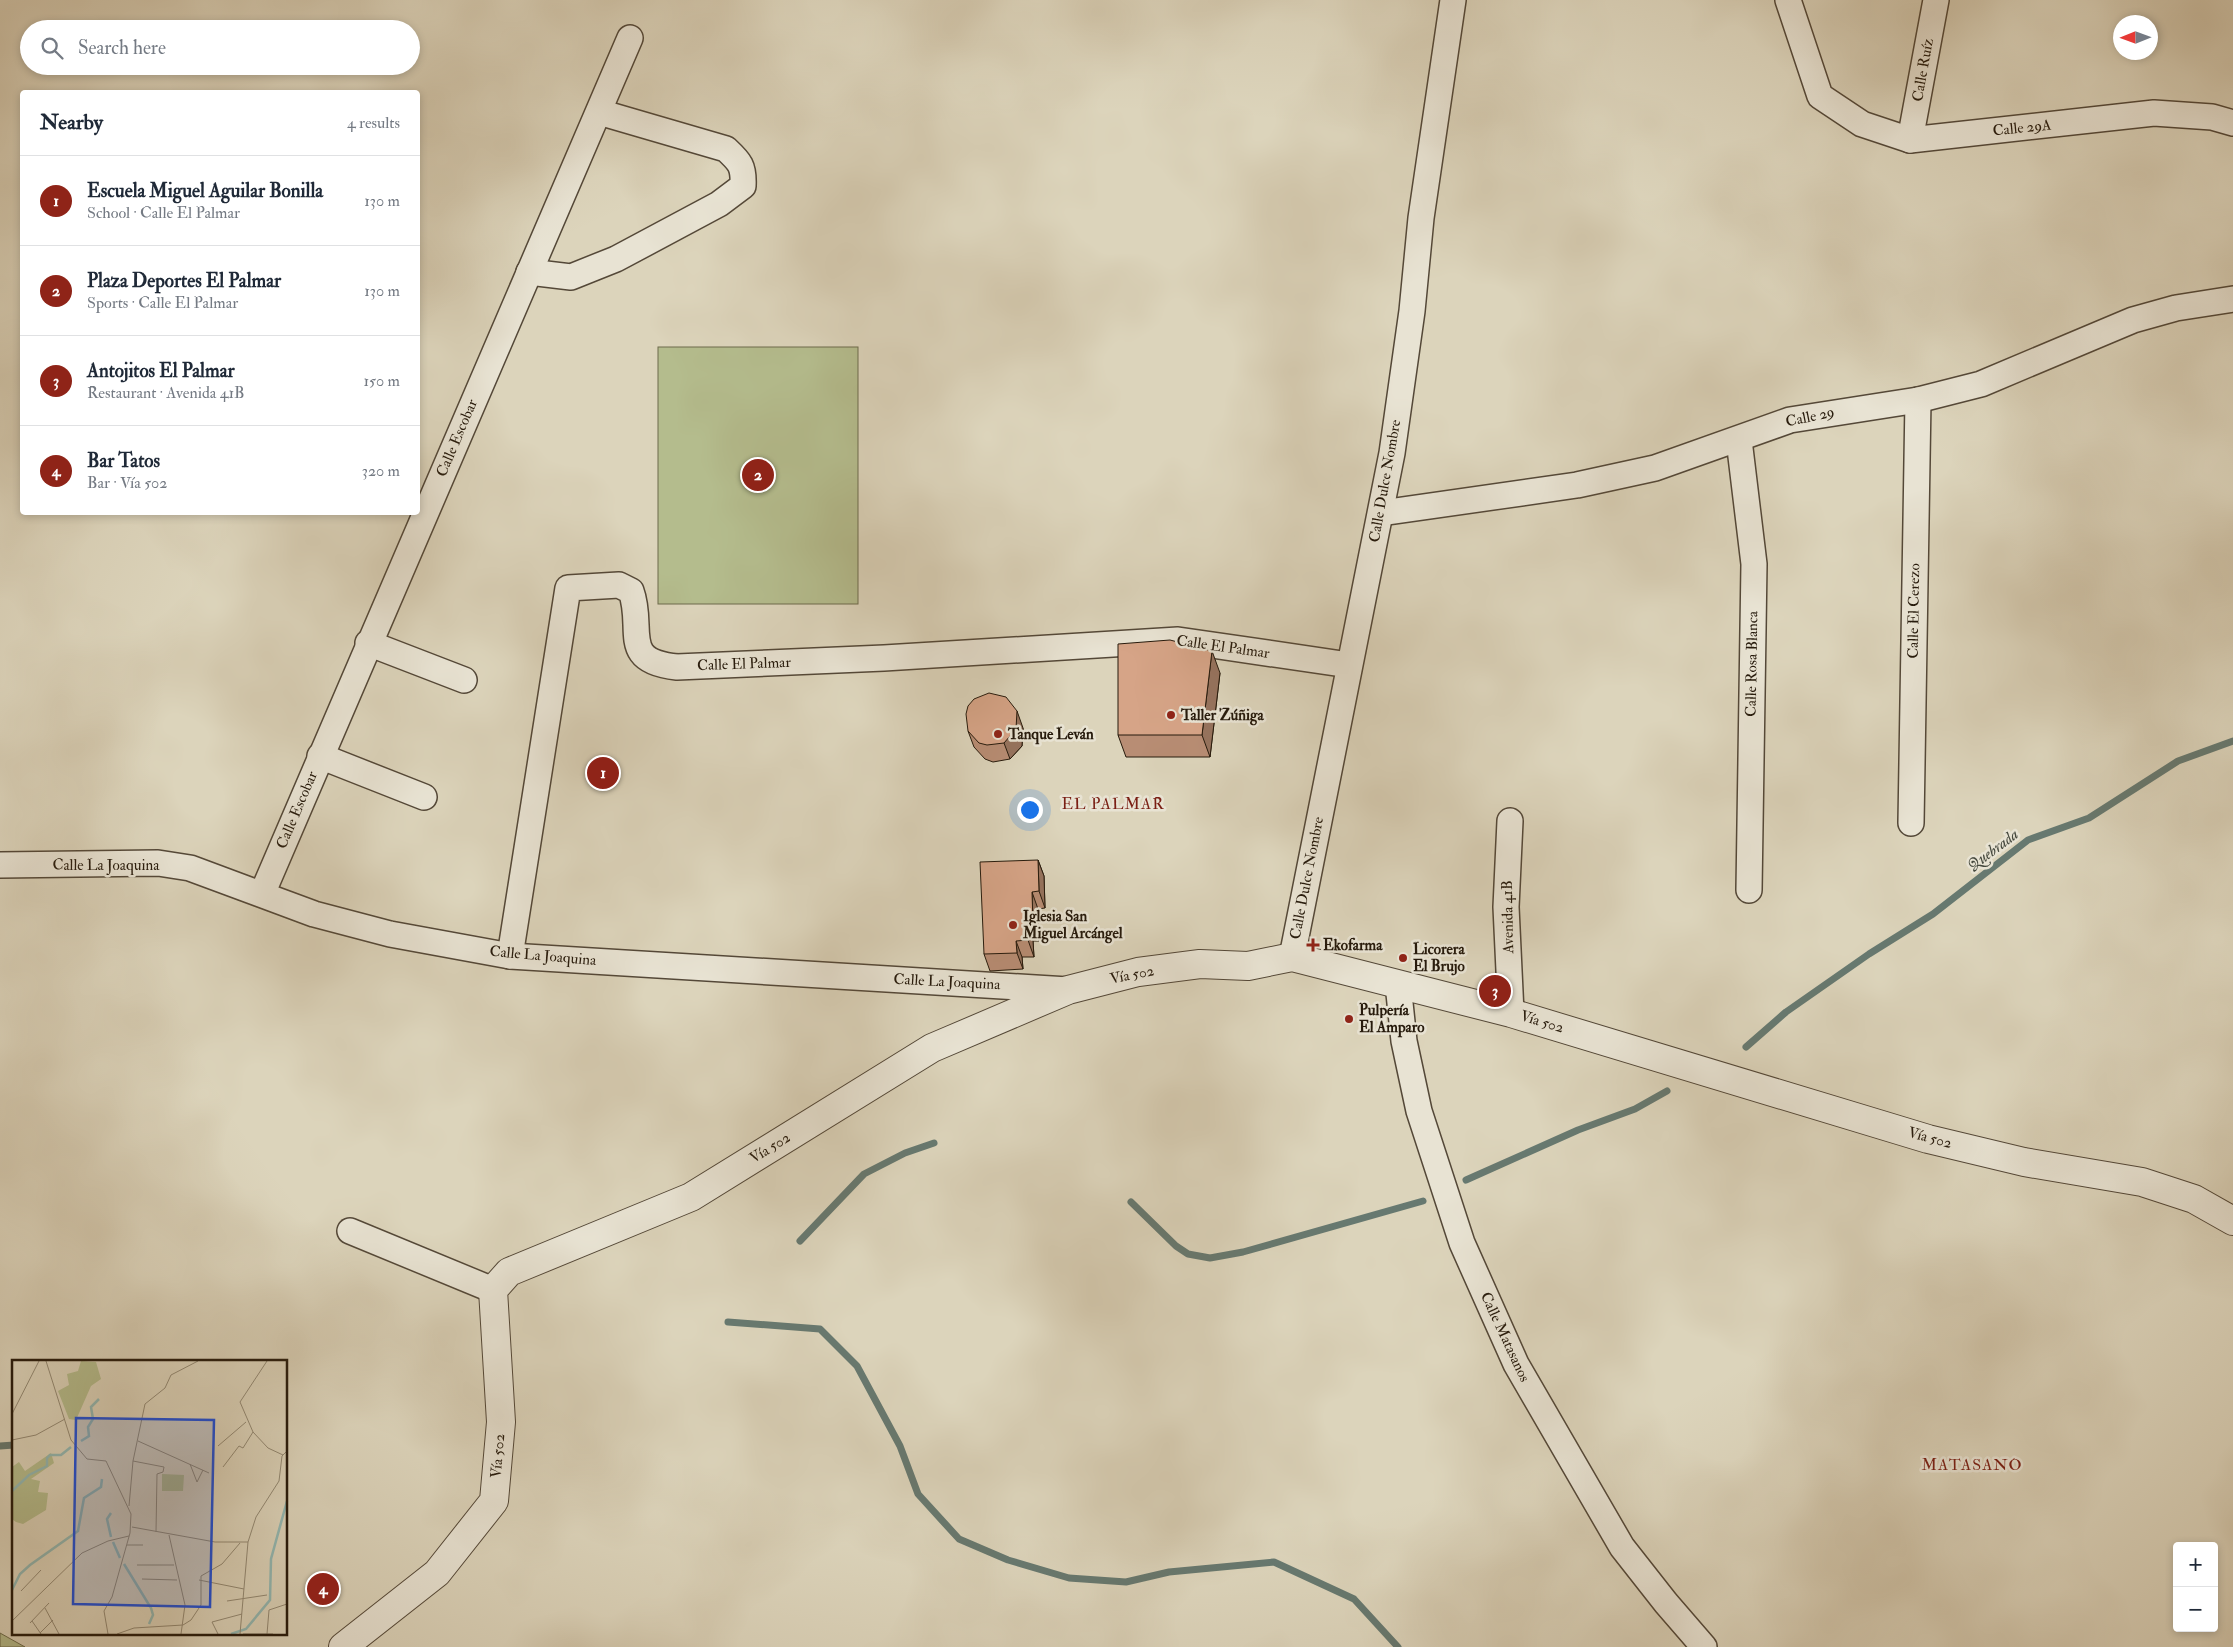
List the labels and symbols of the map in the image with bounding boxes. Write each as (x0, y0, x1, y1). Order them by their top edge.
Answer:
north arrow (2113, 15, 2158, 60)
street label: Calle Ruíz (1908, 37, 1938, 103)
street label: Calle 29A (1992, 115, 2053, 141)
street label: Calle Escobar (432, 396, 482, 480)
street label: Calle 29 (1784, 403, 1836, 431)
street label: Calle Dulce Nombre (1365, 418, 1405, 544)
pin: 2 (742, 456, 774, 494)
street label: Calle El Cerezo (1904, 563, 1924, 659)
street label: Calle Rosa Blanca (1742, 610, 1762, 717)
street label: Calle El Palmar (1175, 631, 1271, 663)
street label: Calle El Palmar (697, 653, 792, 675)
place label: Taller Zúñiga (1180, 706, 1264, 726)
marker: Taller Zúñiga (1165, 709, 1177, 721)
place label: Tanque Leván (1007, 725, 1094, 745)
marker: Tanque Leván (992, 728, 1004, 740)
pin: 1 (587, 754, 619, 792)
street label: Calle Escobar (272, 768, 322, 852)
district label: EL PALMAR (1061, 794, 1165, 814)
your location (1017, 797, 1043, 823)
street label: Calle Dulce Nombre (1286, 815, 1328, 941)
water label: Quebrada (1963, 824, 2023, 876)
street label: Calle La Joaquina (53, 856, 160, 876)
street label: Avenida 41B (1498, 880, 1518, 955)
place label: Iglesia San Miguel Arcángel (1022, 907, 1123, 944)
marker: Iglesia San Miguel Arcángel (1007, 919, 1019, 931)
place label: Ekofarma (1323, 936, 1383, 955)
marker: Ekofarma (1307, 939, 1319, 951)
place label: Licorera El Brujo (1413, 940, 1465, 976)
street label: Calle La Joaquina (489, 942, 598, 971)
marker: Licorera El Brujo (1397, 952, 1409, 964)
street label: Vía 502 (1108, 961, 1156, 989)
street label: Calle La Joaquina (893, 970, 1002, 995)
pin: 3 (1479, 972, 1511, 1010)
place label: Pulpería El Amparo (1359, 1001, 1425, 1038)
street label: Vía 502 (1518, 1006, 1566, 1038)
marker: Pulpería El Amparo (1343, 1013, 1355, 1025)
street label: Vía 502 (1906, 1123, 1954, 1153)
street label: Vía 502 (746, 1128, 794, 1168)
street label: Calle Matasanos (1476, 1289, 1534, 1385)
inset map (12, 1360, 288, 1634)
street label: Vía 502 (487, 1433, 509, 1479)
district label: MATASANO (1922, 1455, 2022, 1475)
pin: 4 (307, 1570, 339, 1608)

